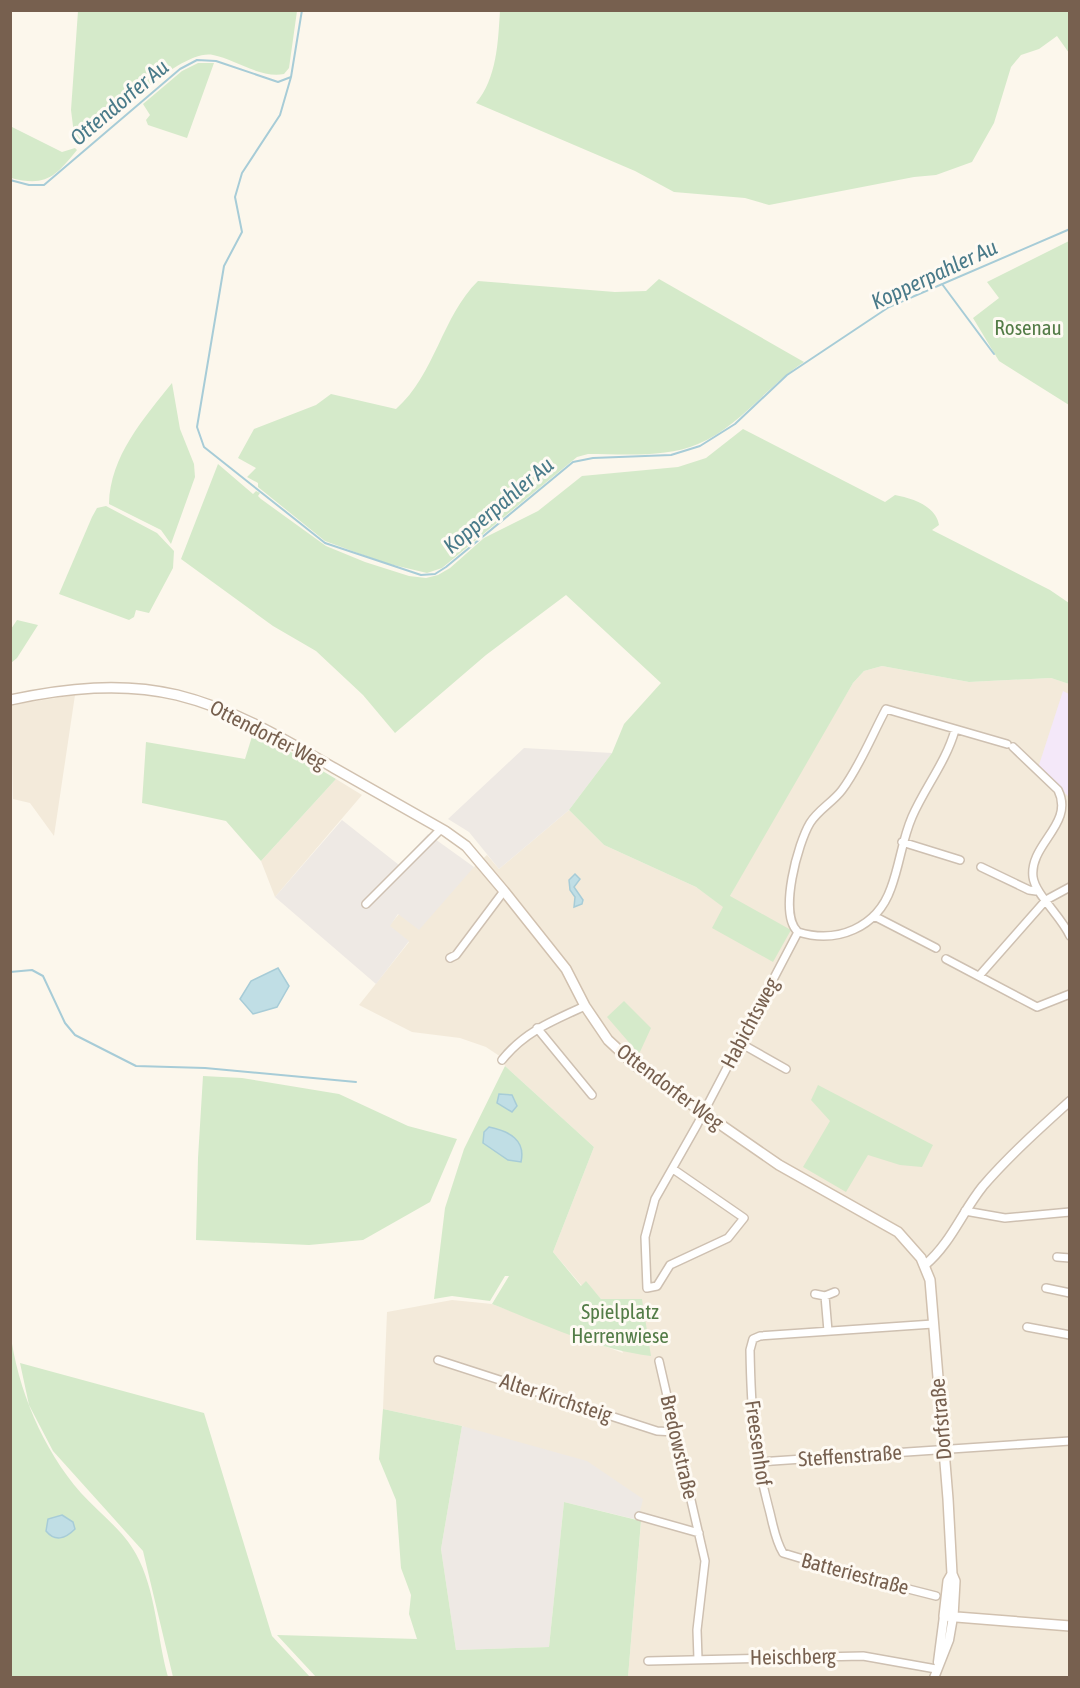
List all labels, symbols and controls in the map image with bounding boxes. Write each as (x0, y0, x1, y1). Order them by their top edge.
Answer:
water label: Ottendorfer Au (65, 53, 174, 151)
water label: Kopperpahler Au (867, 233, 1001, 314)
park label: Rosenau (994, 315, 1062, 339)
water label: Kopperpahler Au (438, 451, 559, 559)
street label: Ottendorfer Weg (206, 695, 331, 774)
street label: Habichtsweg (715, 973, 783, 1072)
street label: Ottendorfer Weg (613, 1038, 729, 1134)
park label: Spielplatz Herrenwiese (571, 1299, 669, 1347)
street label: Alter Kirchsteig (497, 1368, 615, 1426)
street label: Dorfstraße (924, 1377, 956, 1461)
street label: Bredowstraße (656, 1392, 704, 1501)
street label: Freesenhof (741, 1399, 777, 1487)
street label: Steffenstraße (797, 1439, 902, 1471)
street label: Batteriestraße (799, 1547, 912, 1599)
street label: Heischberg (750, 1643, 836, 1669)

